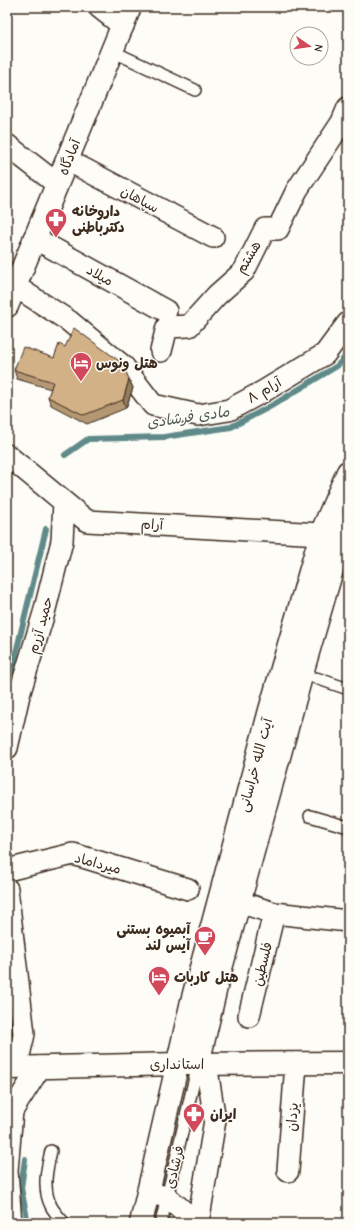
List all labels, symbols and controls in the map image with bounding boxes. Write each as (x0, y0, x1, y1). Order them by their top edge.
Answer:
north arrow (289, 26, 329, 66)
text: N (311, 43, 325, 53)
street label: آمادگاه (55, 136, 85, 178)
street label: سپاهان (117, 182, 162, 217)
place label: داروخانه دکترباطنی (72, 203, 124, 236)
pharmacy icon: داروخانه دکترباطنی (43, 206, 69, 239)
street label: هشتم (232, 238, 267, 278)
street label: میلاد (83, 261, 116, 290)
hotel icon: هتل ونوس (68, 350, 94, 383)
place label: هتل ونوس (96, 355, 158, 373)
street label: ۸ آرام (244, 374, 286, 409)
water label: مادی فرشادی (145, 402, 231, 432)
street label: آرام (140, 515, 164, 536)
street label: حمید آزرم (24, 595, 59, 656)
street label: آیت الله خراسانی (235, 716, 276, 814)
street label: میرداماد (73, 849, 123, 878)
place label: آبمیوه بستنی آیس لند (117, 921, 191, 954)
cafe icon: آبمیوه بستنی آیس لند (192, 924, 218, 957)
street label: فلسطین (249, 940, 276, 988)
hotel icon: هتل کاربات (146, 964, 172, 997)
place label: هتل کاربات (174, 969, 238, 986)
street label: استانداری (150, 1056, 204, 1073)
pharmacy icon: ایران (181, 1101, 207, 1134)
street label: یزدان (283, 1102, 302, 1132)
place label: ایران (210, 1106, 237, 1123)
street label: فرشادی (161, 1144, 188, 1190)

